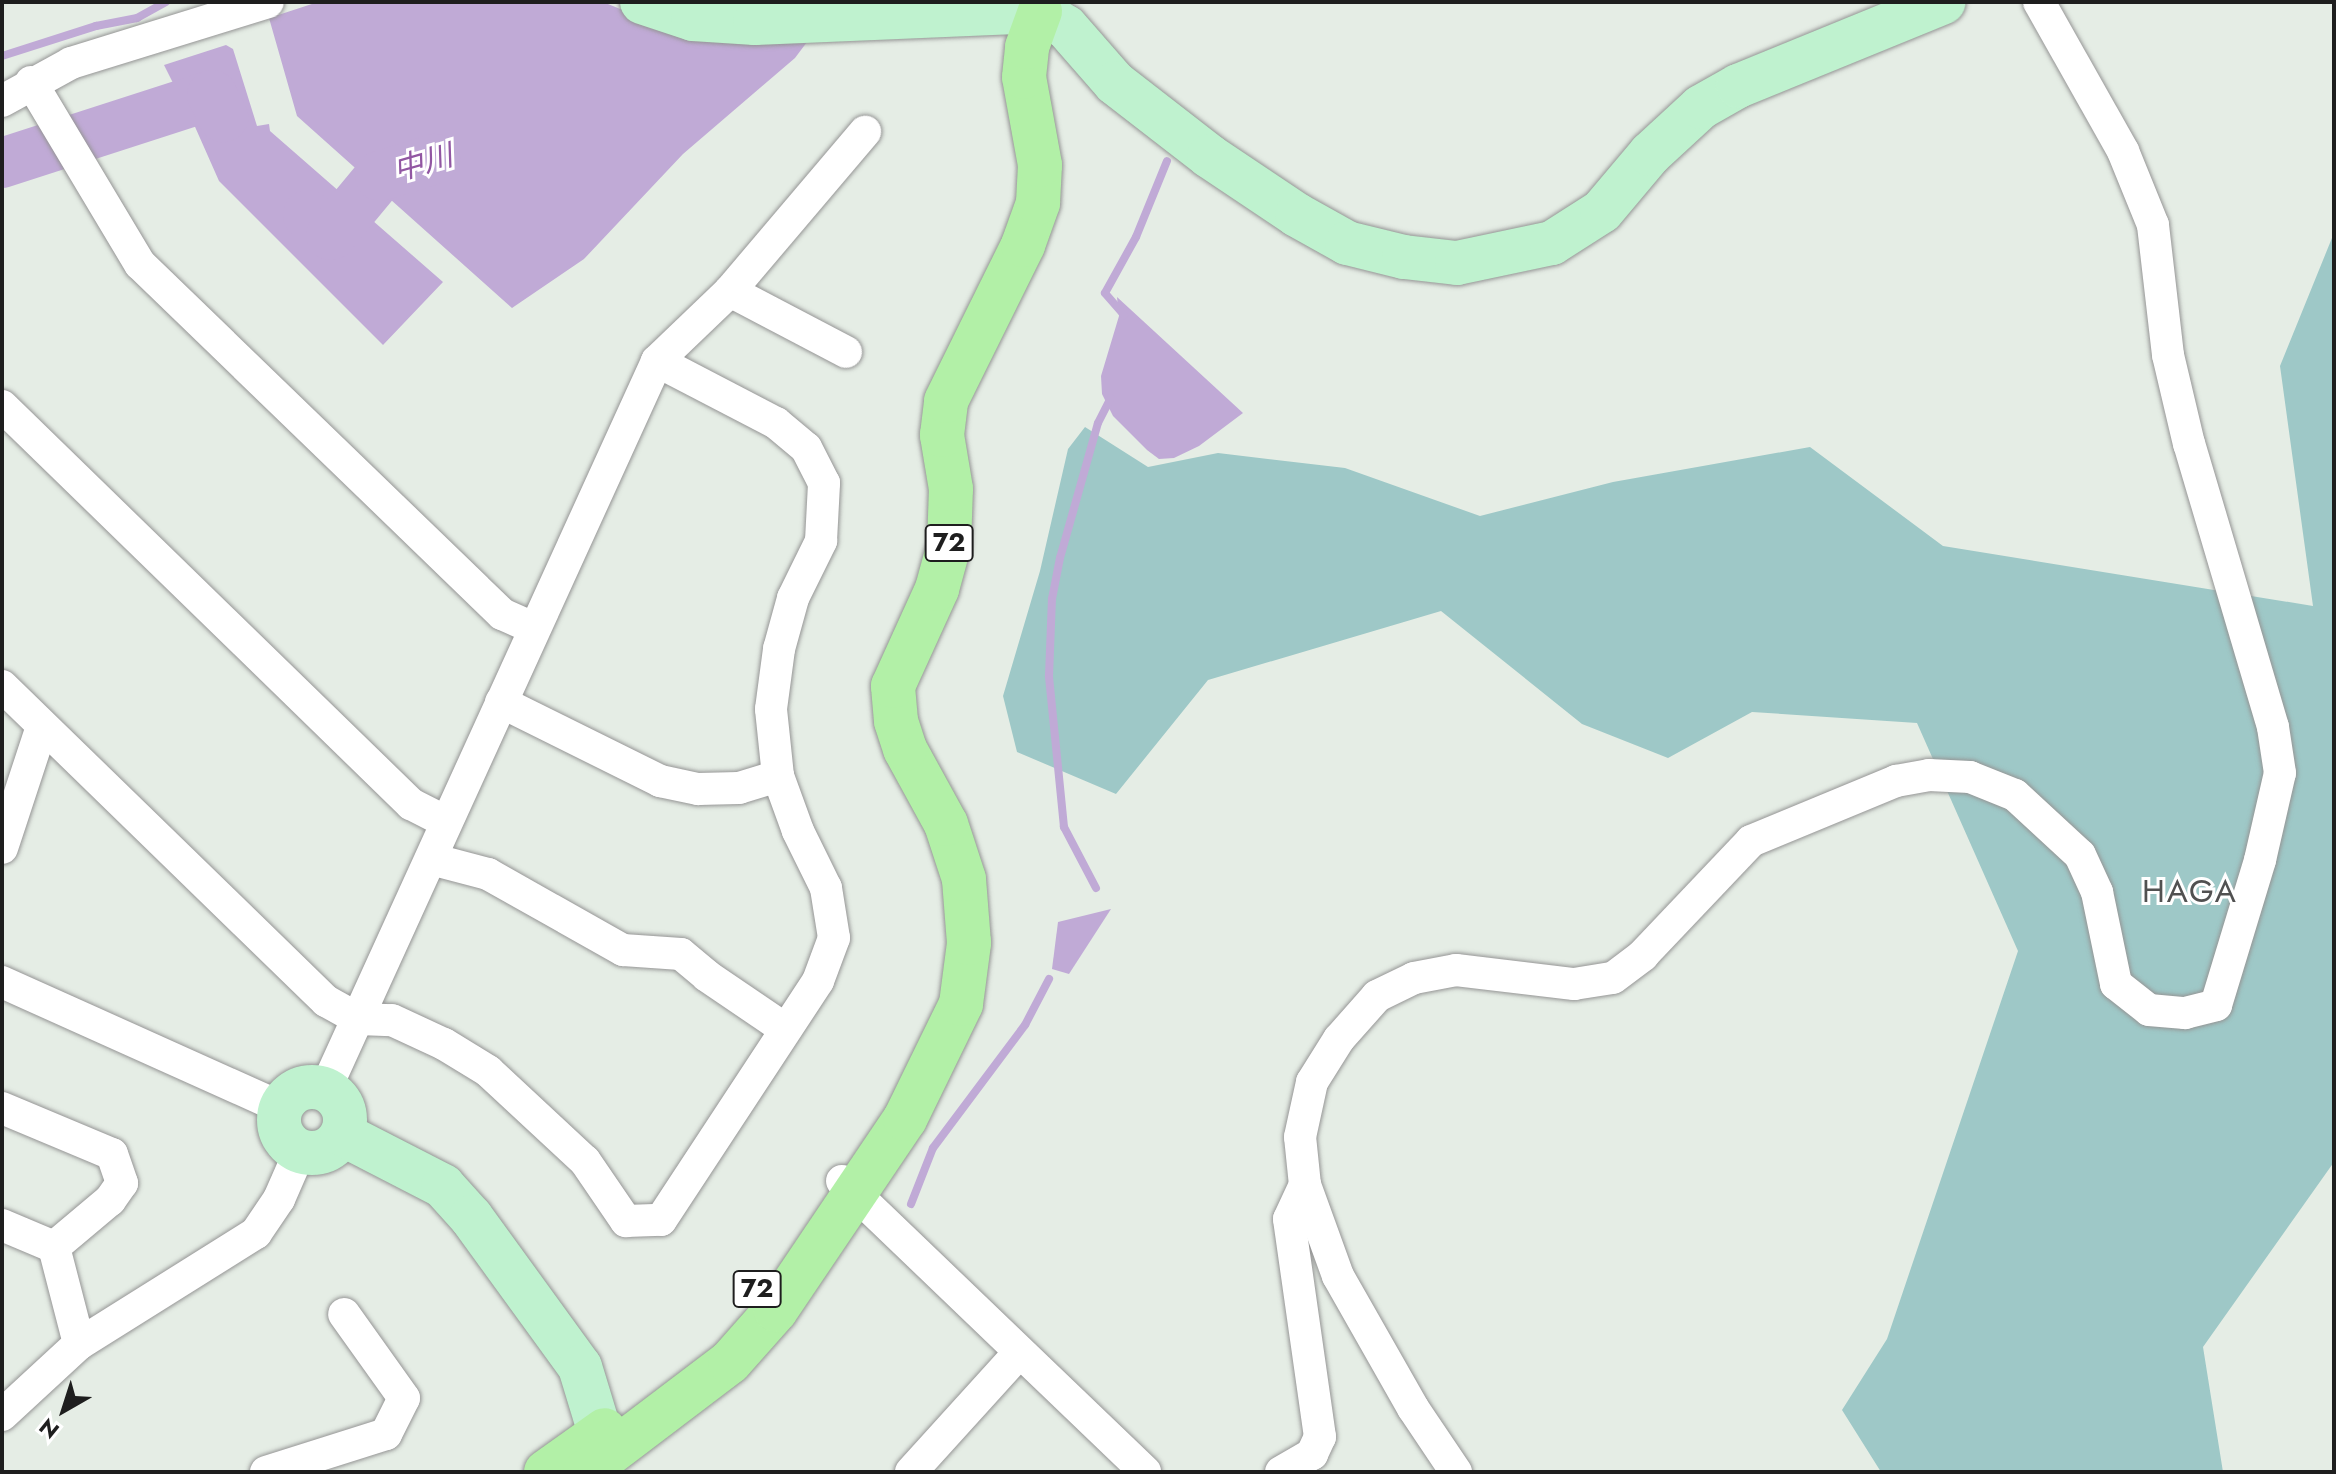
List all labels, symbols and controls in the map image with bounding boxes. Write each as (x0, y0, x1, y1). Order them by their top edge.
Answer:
water label: 中川 (389, 137, 457, 189)
road number: 72 (923, 521, 975, 565)
district label: HAGA (2142, 872, 2238, 910)
road number: 72 (731, 1267, 783, 1311)
north arrow (24, 1370, 104, 1450)
text: N (32, 1411, 66, 1447)

